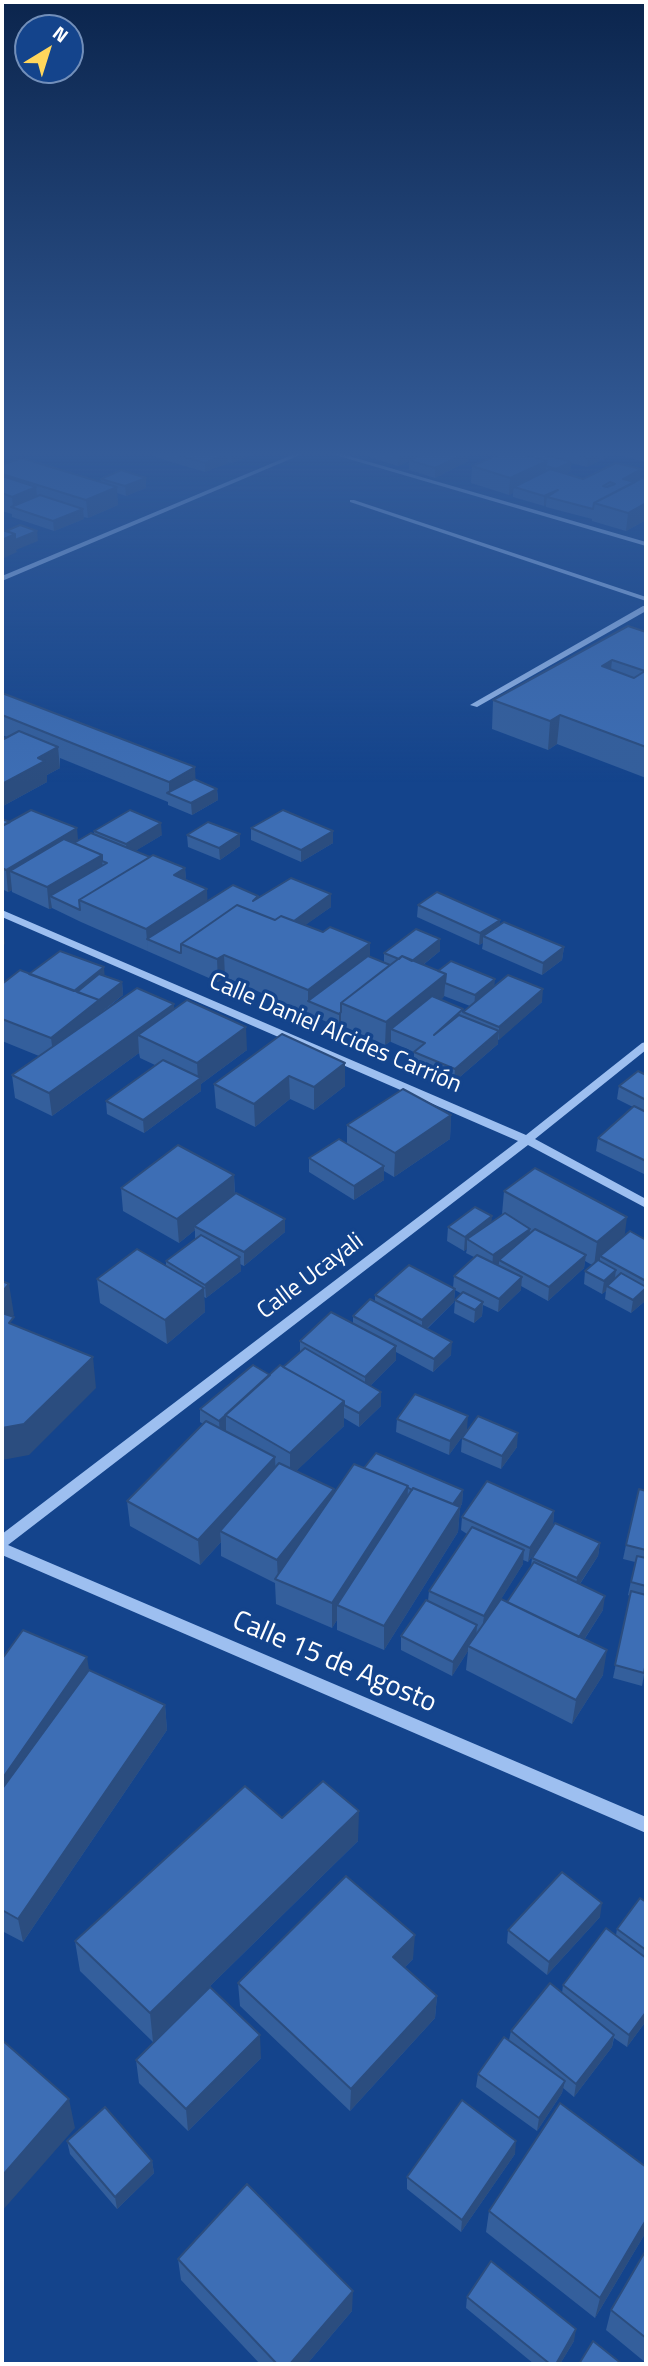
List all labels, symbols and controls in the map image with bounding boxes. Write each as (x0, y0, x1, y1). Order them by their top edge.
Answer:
north arrow (14, 14, 84, 84)
text: N (47, 18, 75, 49)
street label: Calle Daniel Alcides Carrión (204, 968, 466, 1100)
street label: Calle Ucayali (252, 1228, 370, 1326)
street label: Calle 15 de Agosto (227, 1605, 441, 1721)

